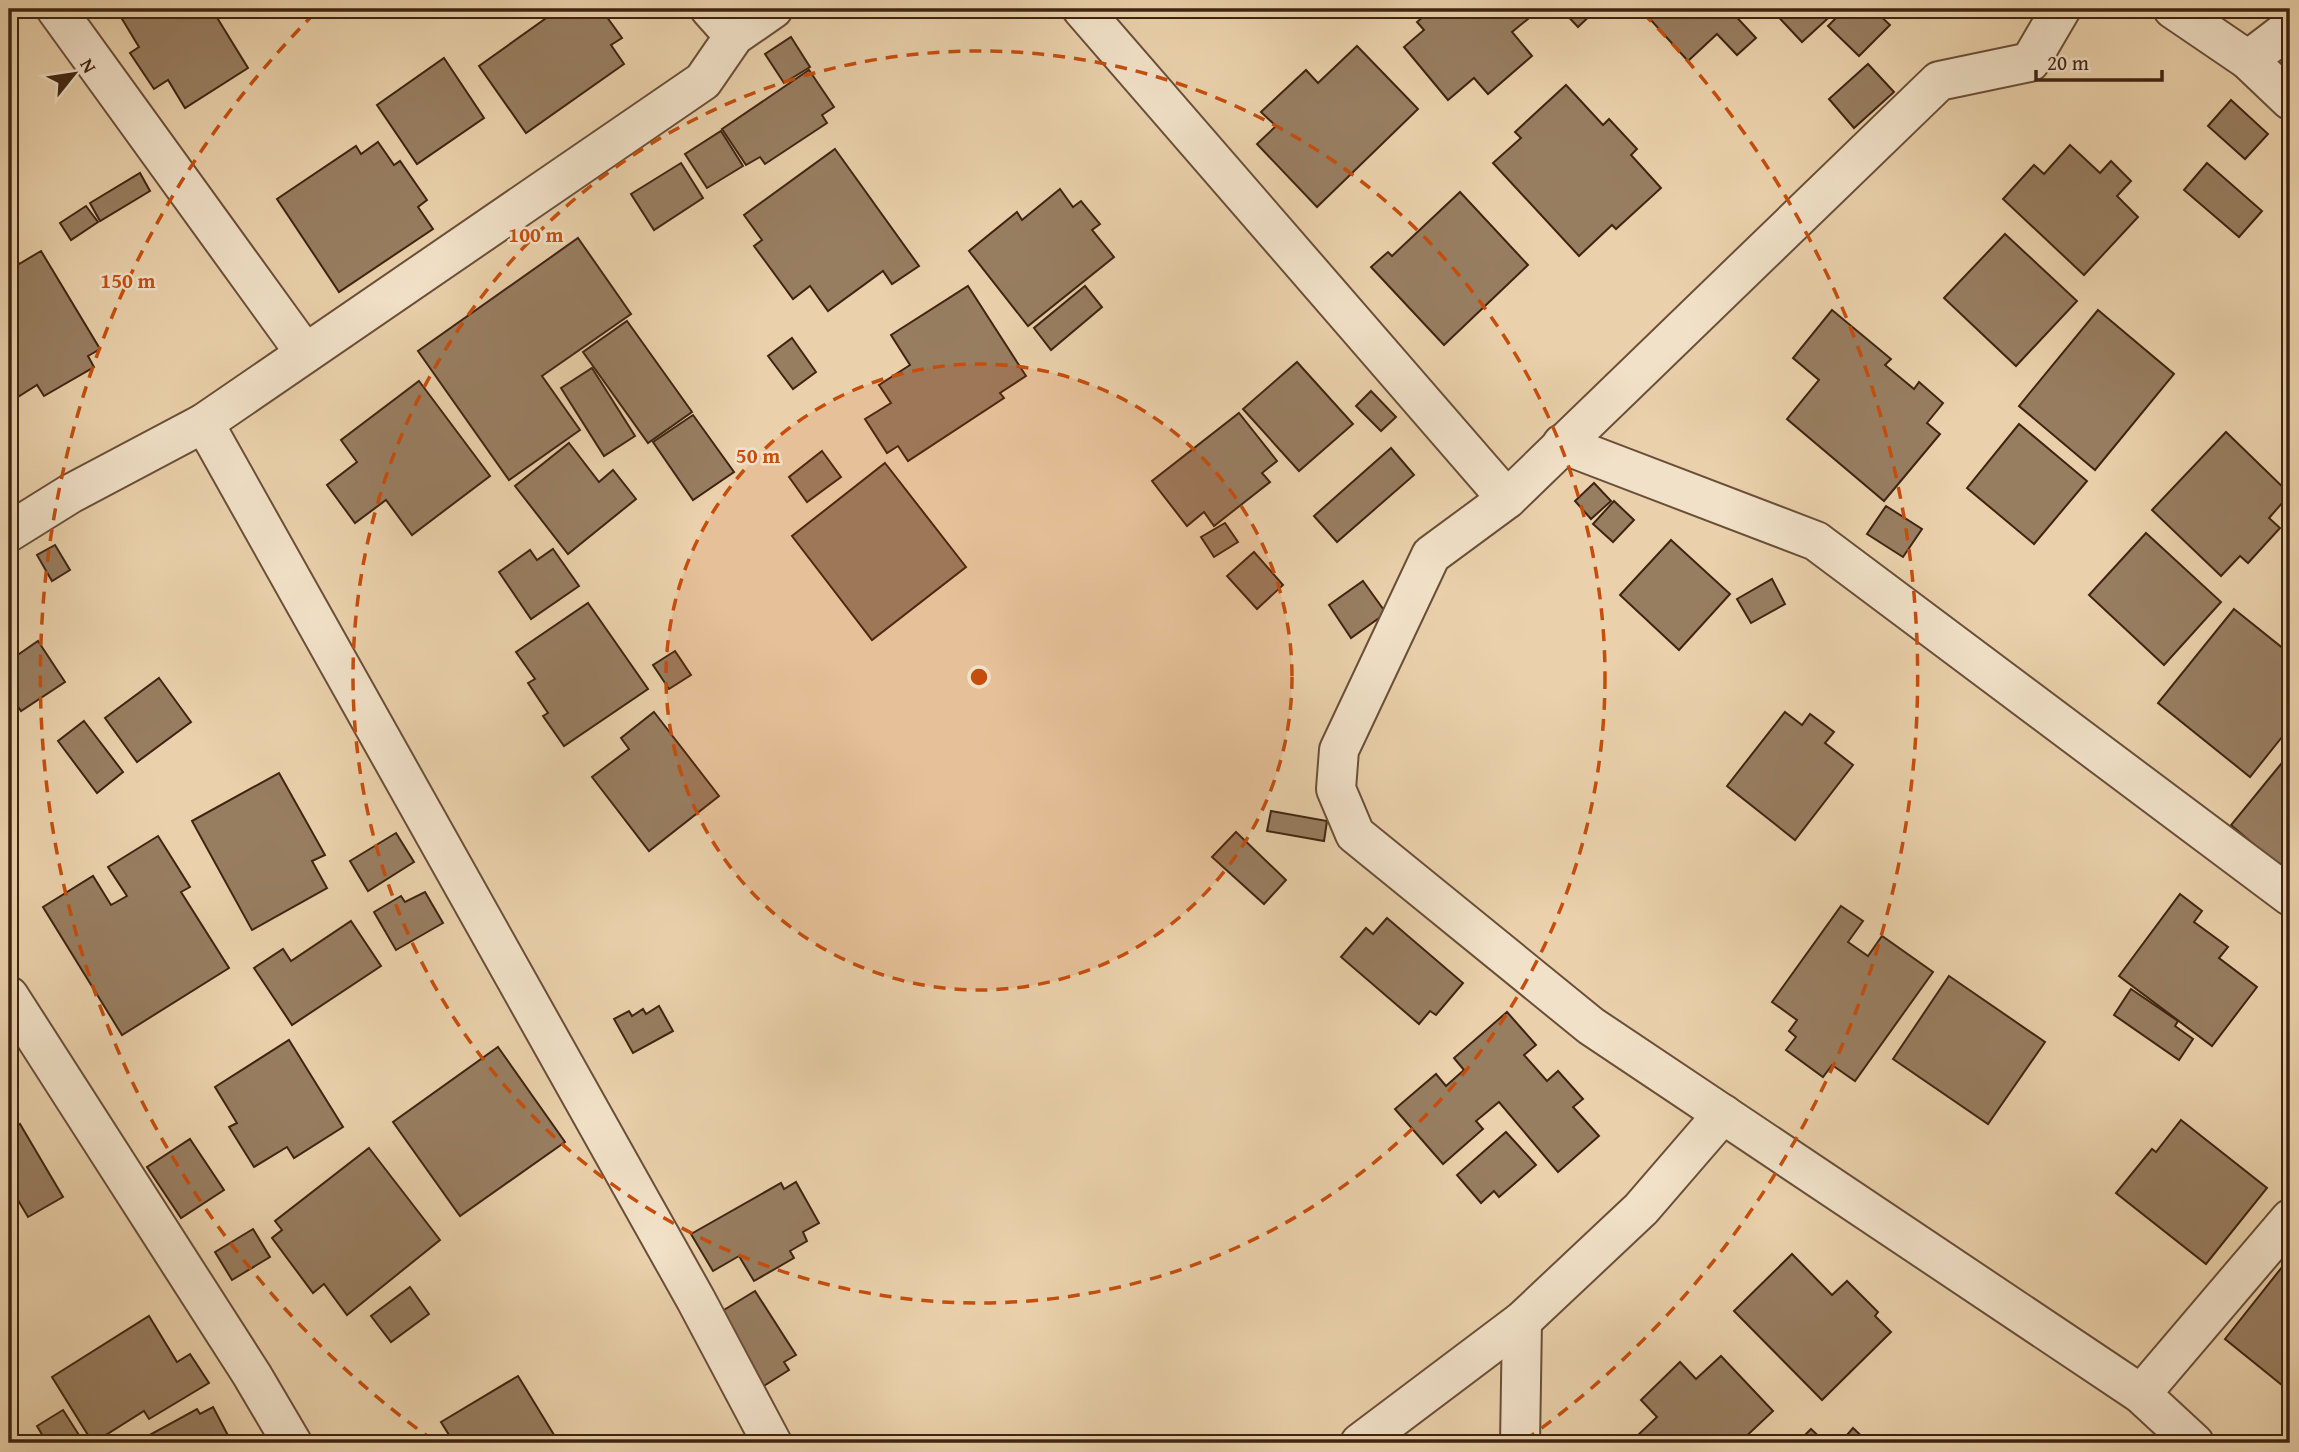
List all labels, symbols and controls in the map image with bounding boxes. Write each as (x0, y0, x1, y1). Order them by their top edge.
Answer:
north arrow (38, 38, 108, 108)
scale bar (2036, 38, 2162, 82)
text: 20 m (2047, 47, 2089, 78)
text: N (73, 53, 104, 78)
text: 100 m (508, 219, 564, 250)
text: 150 m (100, 265, 156, 296)
text: 50 m (736, 440, 780, 471)
centre of rings (967, 665, 991, 689)

